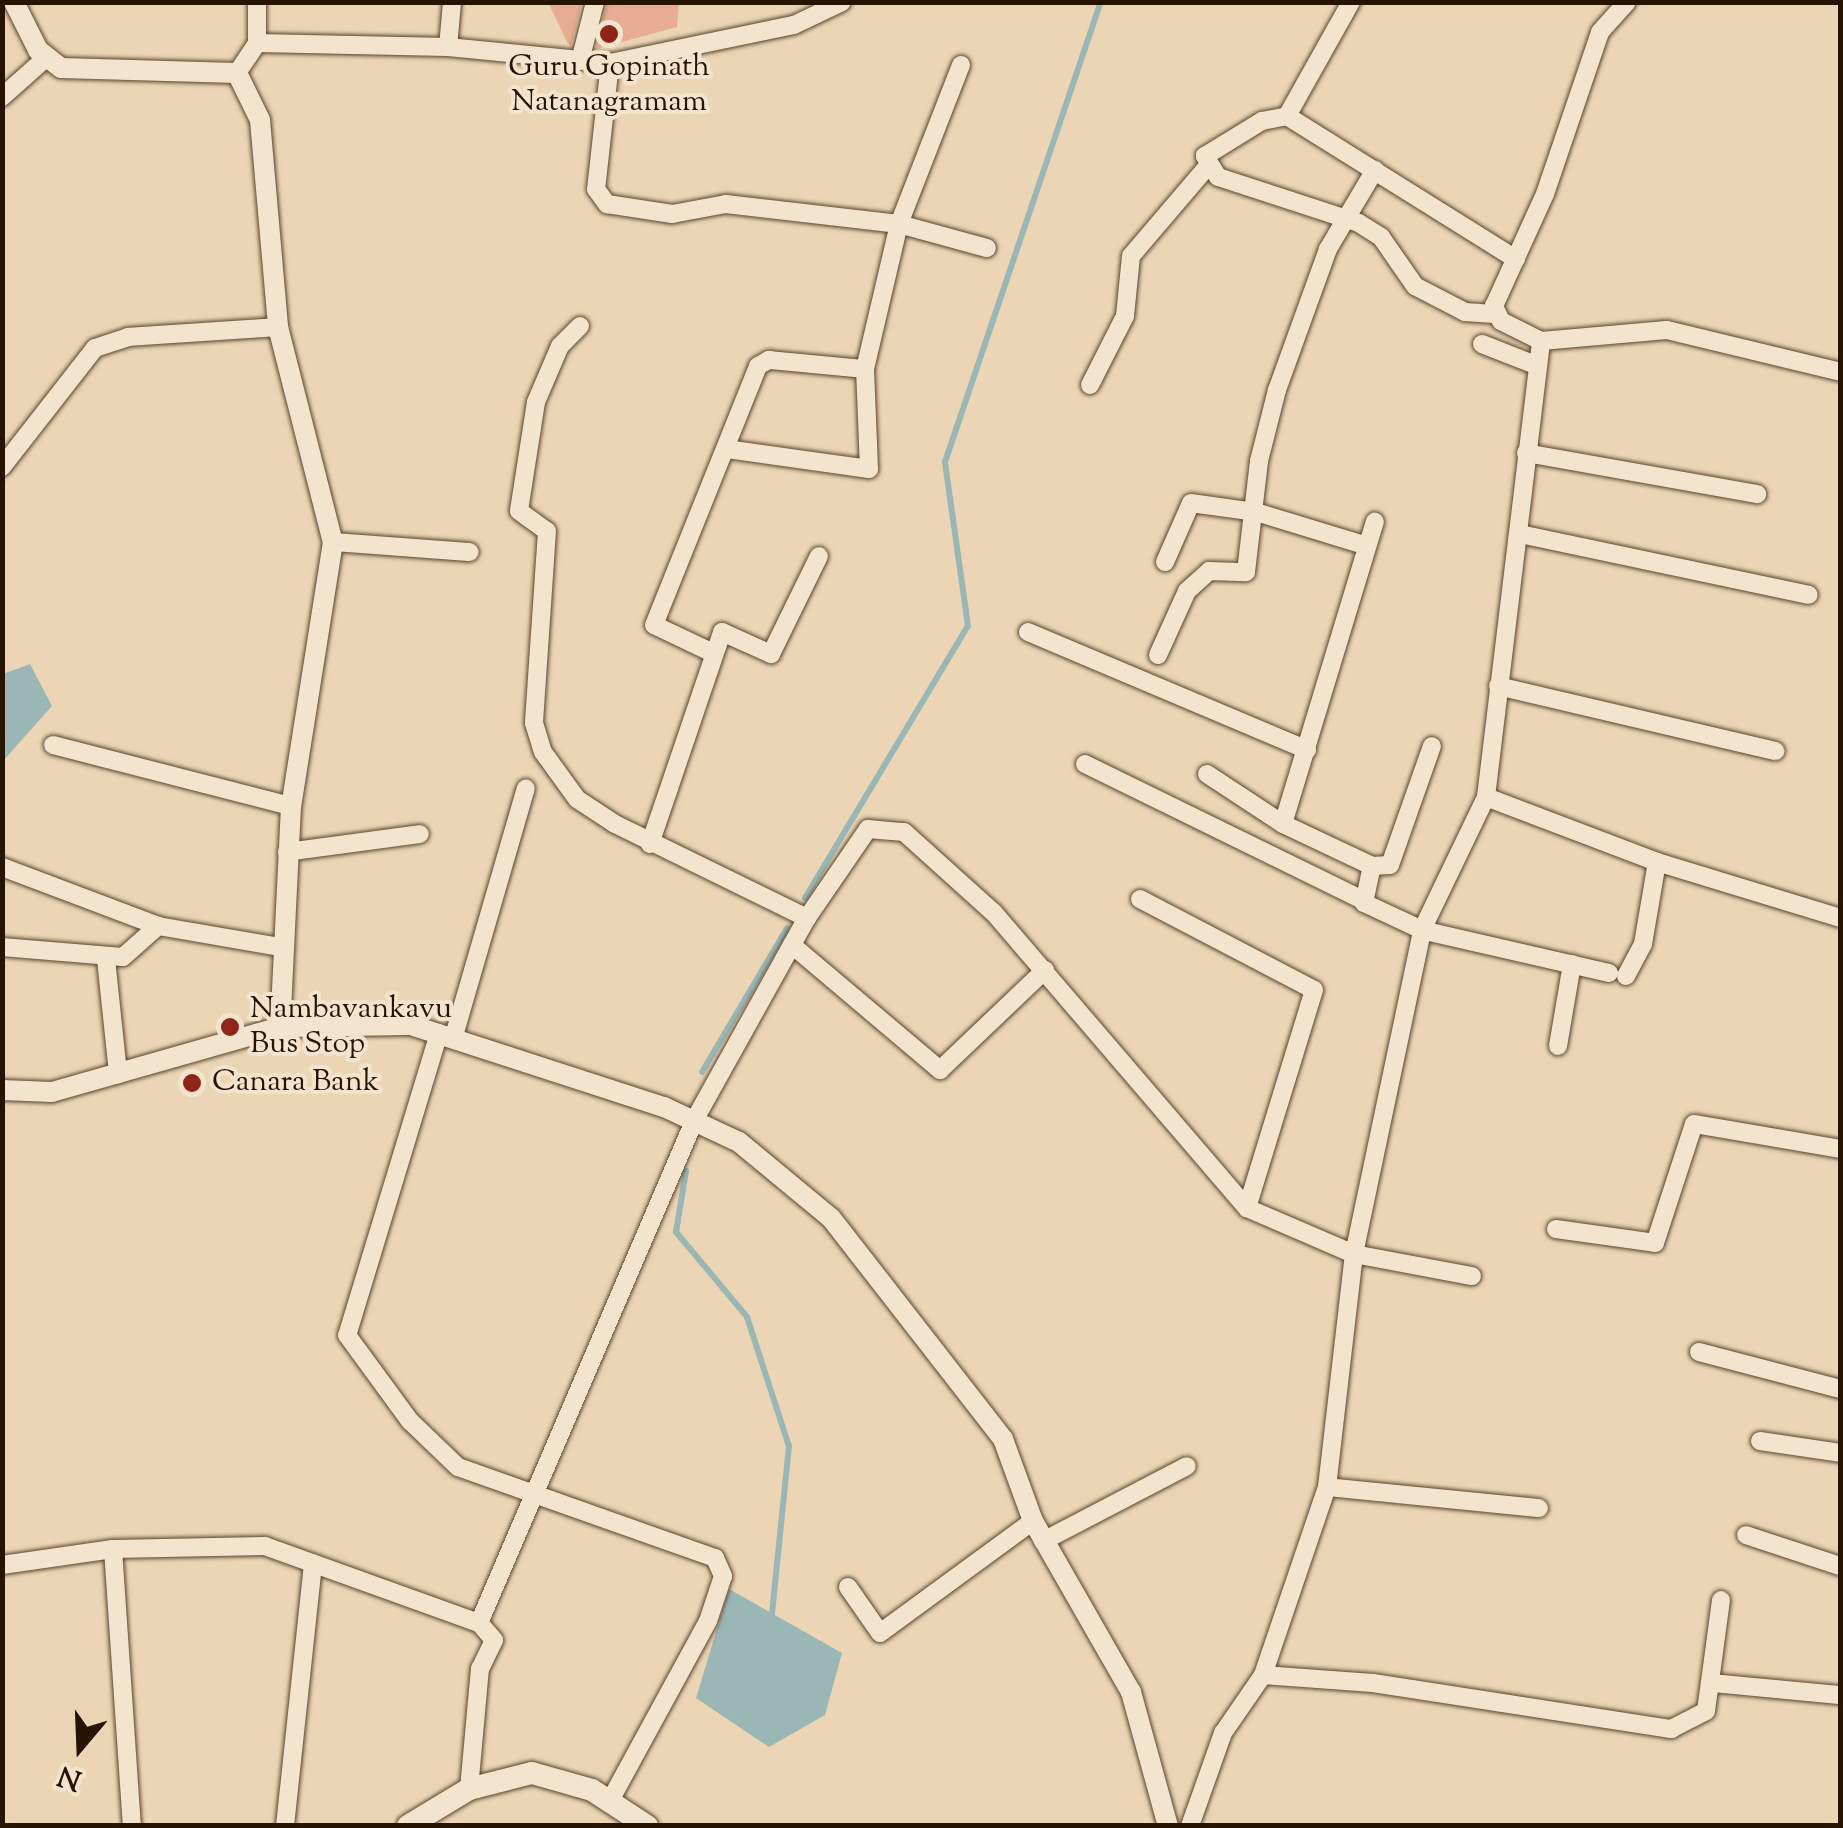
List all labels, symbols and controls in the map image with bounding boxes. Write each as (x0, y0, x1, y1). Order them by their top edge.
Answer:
marker: Guru Gopinath Natanagramam (598, 23, 620, 45)
place label: Guru Gopinath Natanagramam (508, 50, 710, 120)
place label: Nambavankavu Bus Stop (250, 992, 452, 1062)
marker: Nambavankavu Bus Stop (219, 1016, 241, 1038)
place label: Canara Bank (212, 1065, 379, 1101)
marker: Canara Bank (181, 1072, 203, 1094)
north arrow (30, 1698, 130, 1798)
text: N (53, 1754, 87, 1799)

